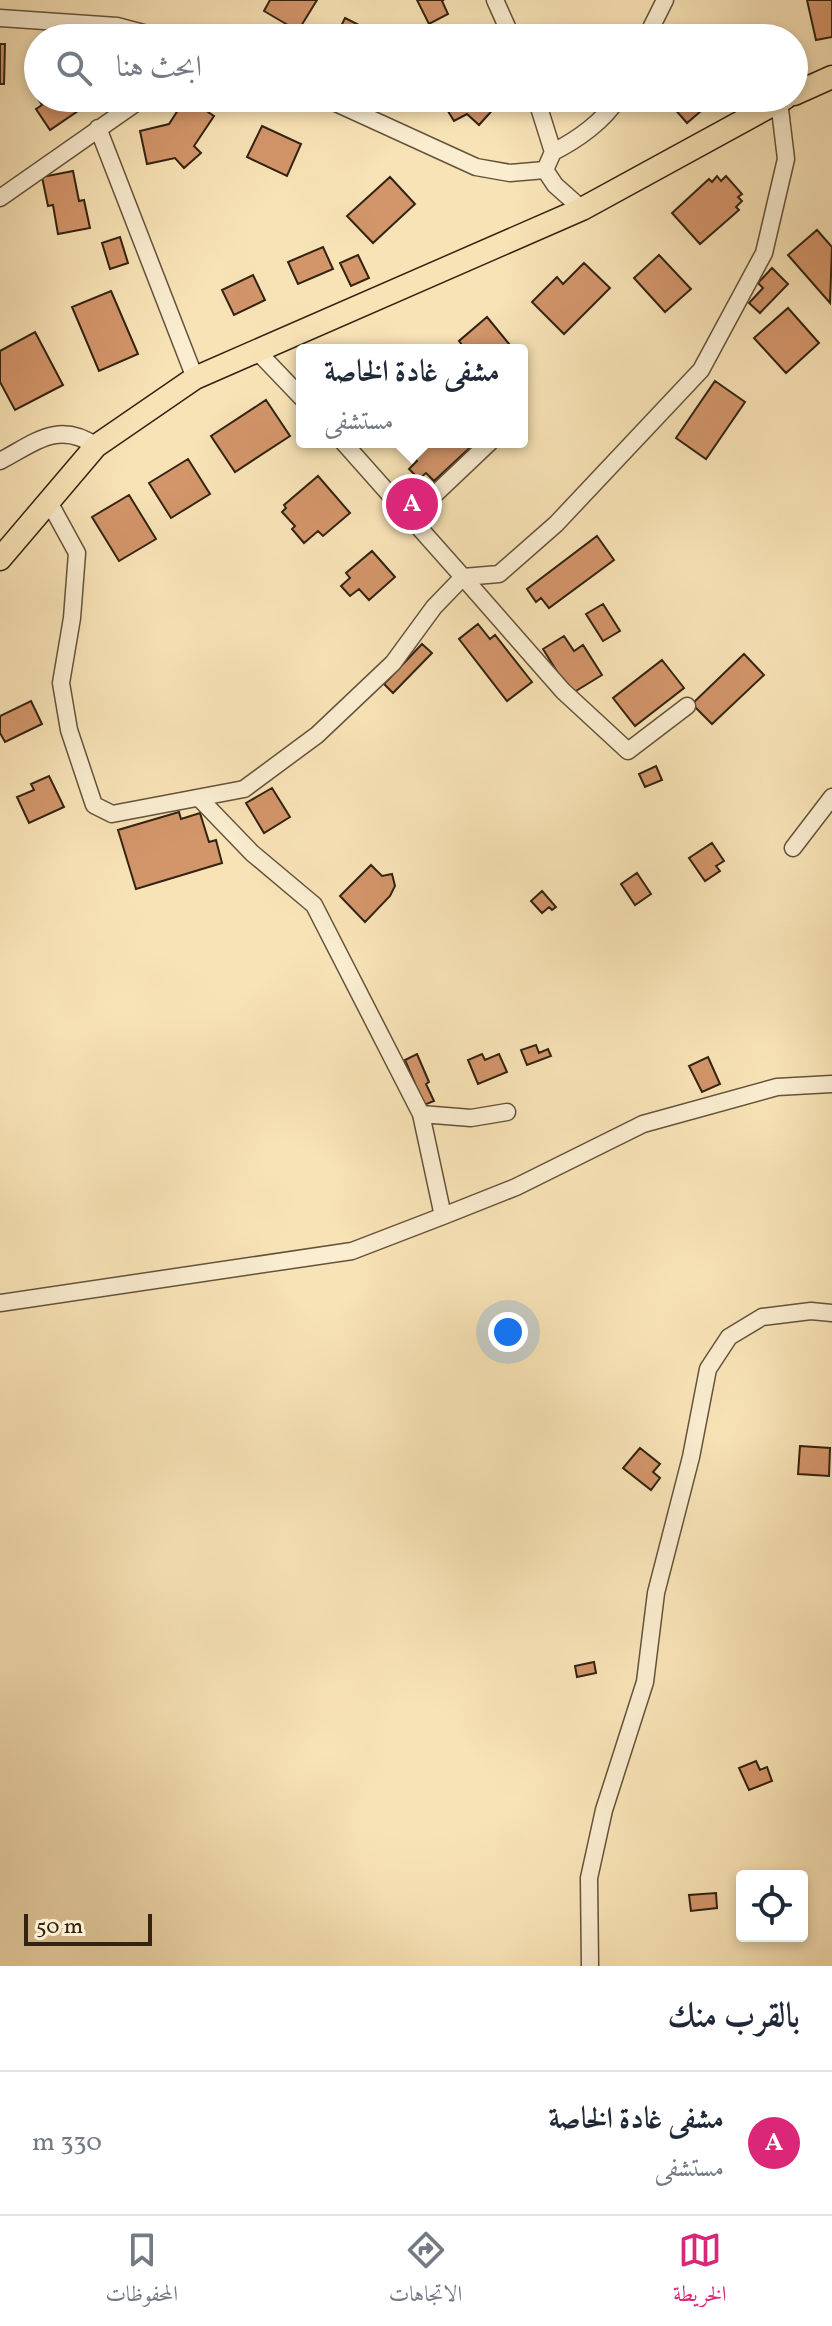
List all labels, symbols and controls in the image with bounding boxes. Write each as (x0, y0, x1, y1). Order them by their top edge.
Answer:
search box (24, 24, 808, 112)
icon: search (52, 46, 96, 90)
text: ابحث هنا (116, 47, 202, 89)
popup (296, 344, 528, 448)
text: مشفى غادة الخاصة (324, 352, 500, 394)
text: مستشفى (324, 404, 394, 440)
pin: A (386, 474, 438, 534)
your location (488, 1312, 528, 1352)
map controls (736, 1870, 808, 1942)
button: locate (736, 1870, 808, 1942)
scale bar (24, 1910, 152, 1946)
text: 50 m (36, 1912, 83, 1943)
text: بالقرب منك (668, 1994, 800, 2041)
text: مشفى غادة الخاصة (548, 2099, 724, 2141)
text: 330 m (32, 2125, 102, 2161)
text: A (765, 2125, 783, 2161)
text: مستشفى (655, 2151, 724, 2187)
tab: المحفوظات (105, 2228, 178, 2315)
tab: الاتجاهات (389, 2228, 462, 2315)
tab: الخريطة (673, 2228, 727, 2315)

